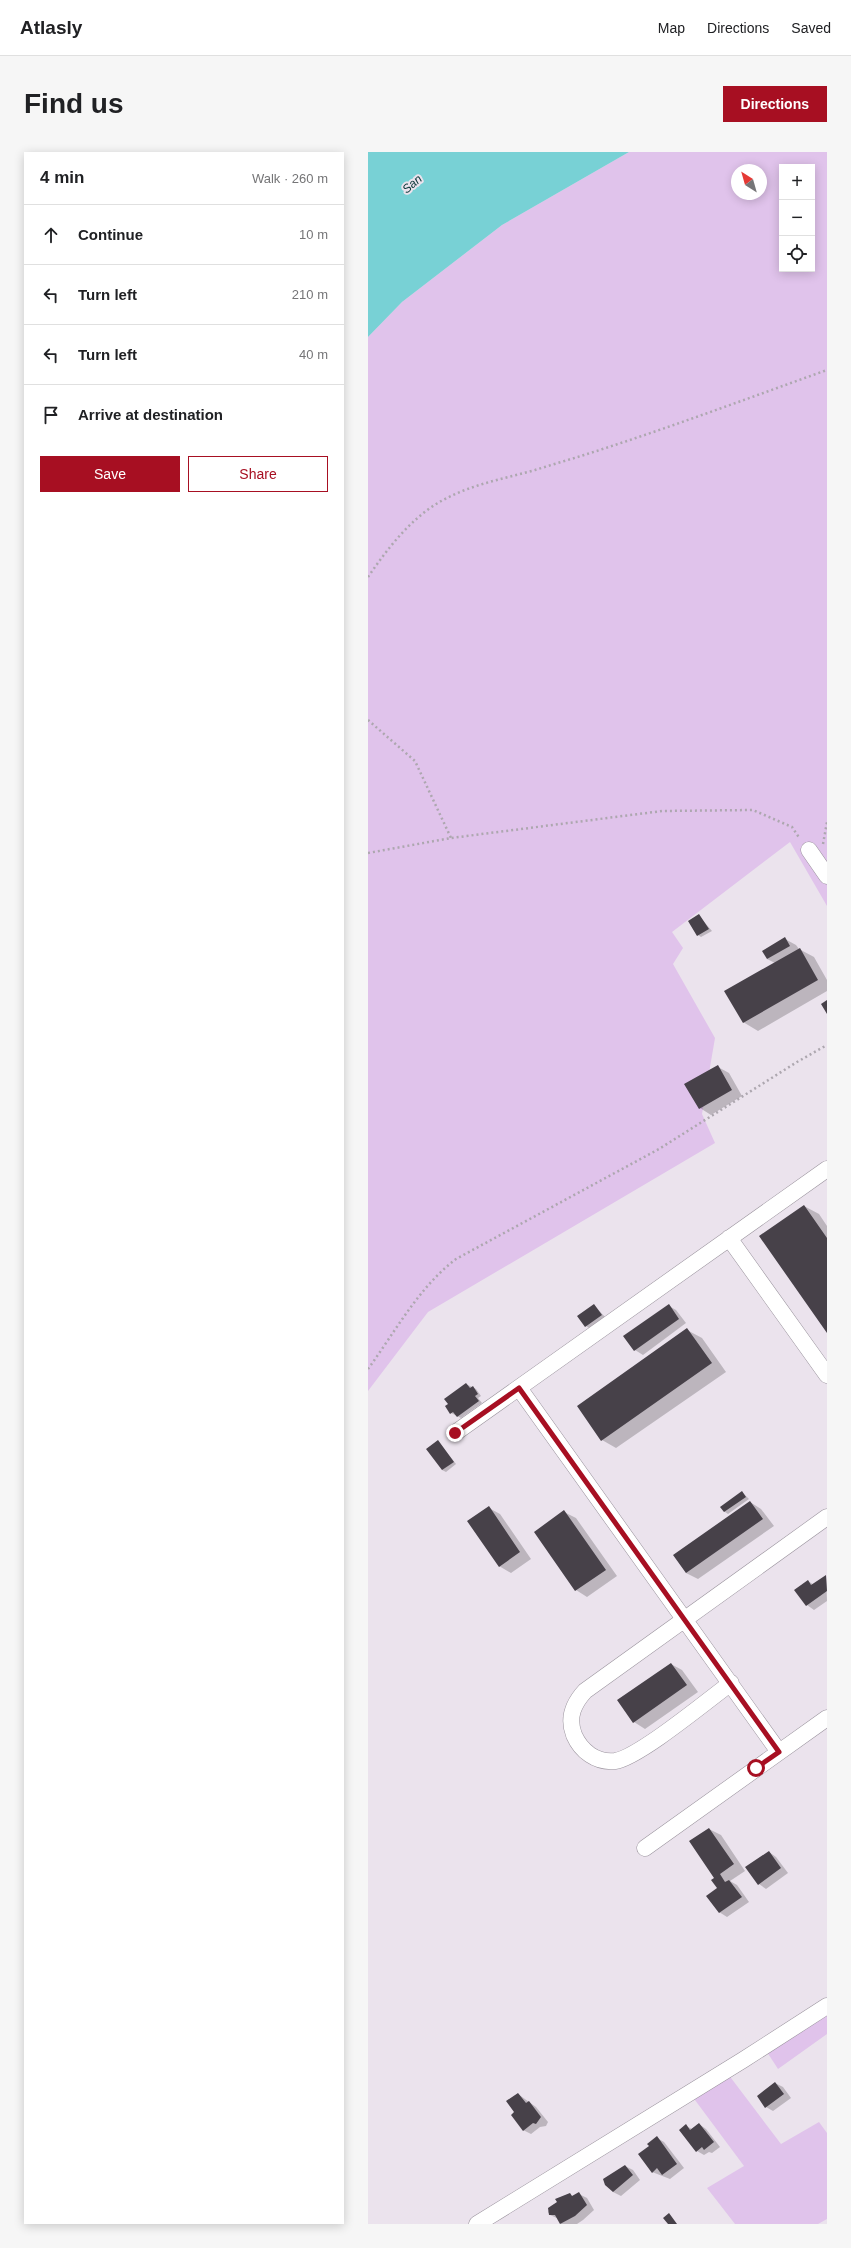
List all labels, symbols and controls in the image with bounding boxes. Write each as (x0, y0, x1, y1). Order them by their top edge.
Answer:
text: Atlasly (20, 17, 82, 38)
text: Map (658, 20, 685, 36)
text: Directions (707, 20, 769, 36)
text: Saved (791, 20, 831, 36)
button: Directions (723, 86, 827, 122)
text: Find us (24, 88, 124, 119)
north arrow (731, 164, 767, 200)
map controls (779, 164, 815, 272)
button: + (779, 164, 815, 200)
text: 4 min (40, 168, 84, 187)
text: Walk · 260 m (252, 171, 328, 186)
water label: San (399, 172, 425, 196)
button: − (779, 200, 815, 236)
icon: ahead (40, 224, 62, 246)
text: Continue (78, 226, 143, 243)
text: 10 m (299, 227, 328, 242)
button: locate (779, 236, 815, 272)
icon: left (40, 284, 62, 306)
text: Turn left (78, 286, 137, 303)
text: 210 m (292, 287, 328, 302)
icon: left (40, 344, 62, 366)
text: Turn left (78, 346, 137, 363)
text: 40 m (299, 347, 328, 362)
icon: arrive (40, 404, 62, 426)
text: Arrive at destination (78, 406, 223, 423)
button: Save (40, 456, 180, 492)
button: Share (188, 456, 328, 492)
route end (446, 1424, 464, 1442)
route start (747, 1759, 765, 1777)

